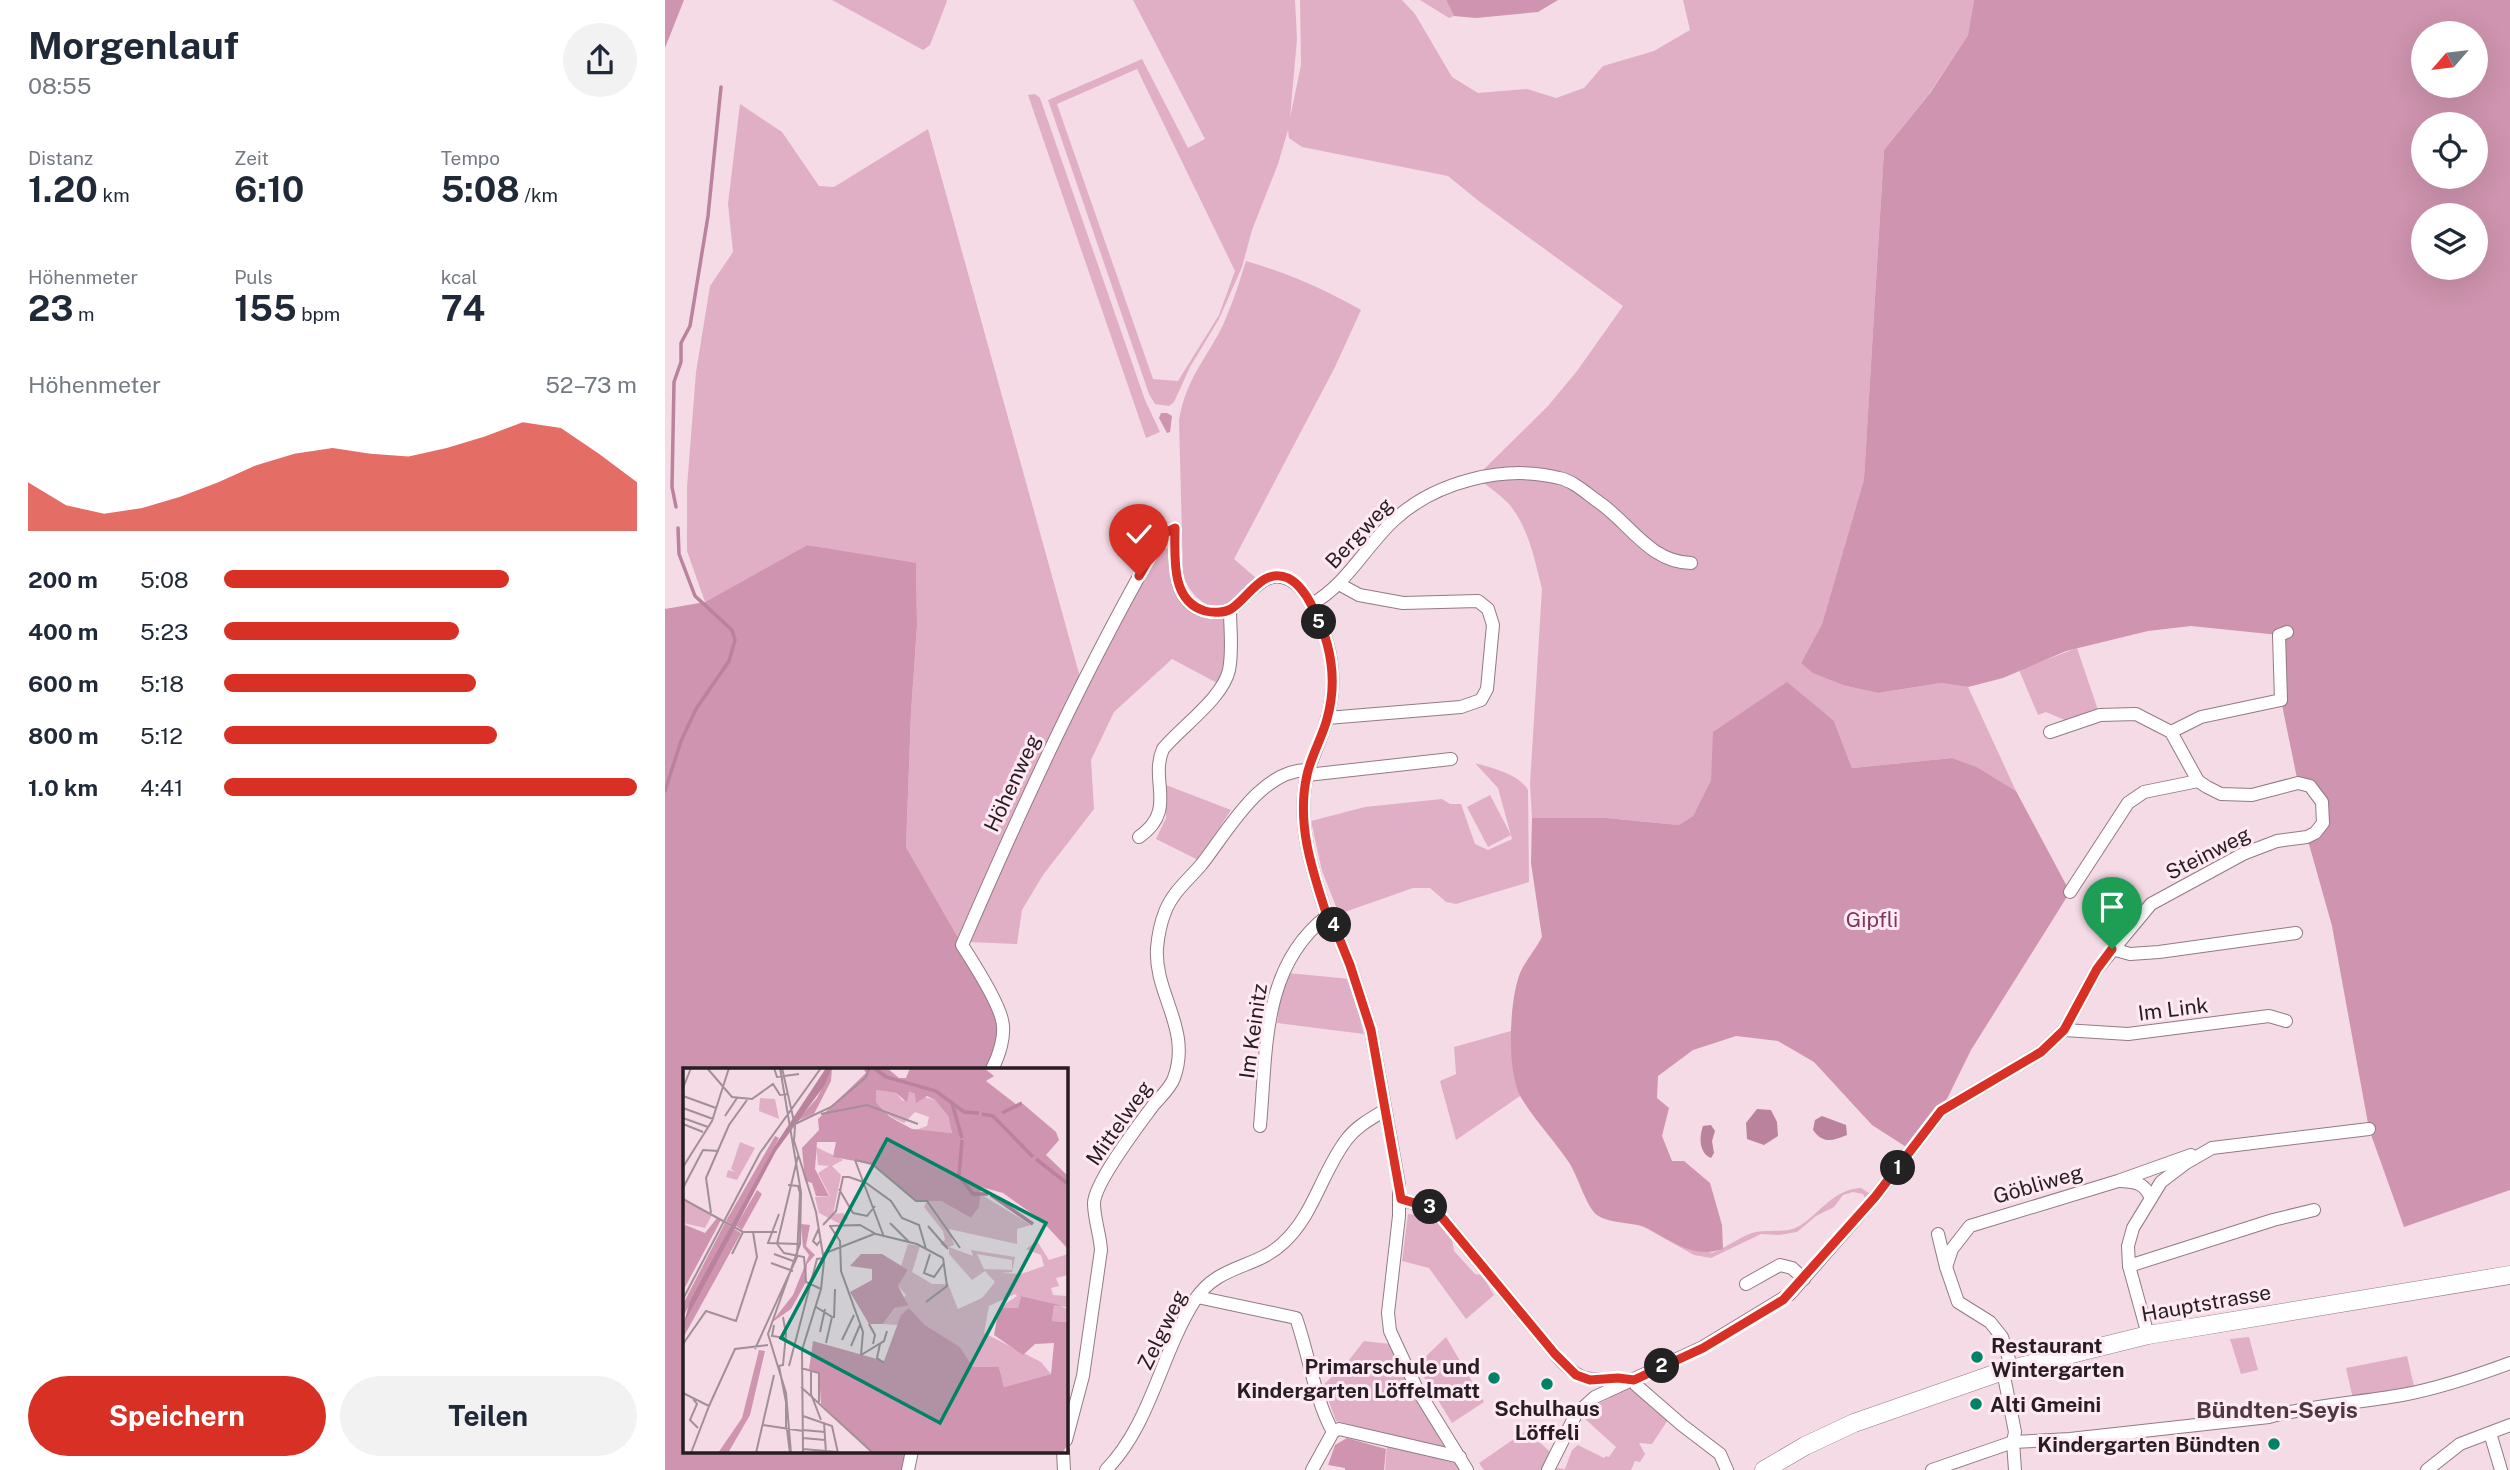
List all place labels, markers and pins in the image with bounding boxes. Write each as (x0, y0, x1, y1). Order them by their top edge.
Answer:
pin (1109, 504, 1169, 576)
pin: 5 (1301, 604, 1337, 640)
pin (2082, 877, 2142, 949)
pin: 4 (1317, 908, 1351, 942)
pin: 1 (1881, 1150, 1915, 1186)
pin: 3 (1413, 1190, 1447, 1224)
place label: Restaurant Wintergarten (1991, 1333, 2124, 1382)
pin: 2 (1644, 1348, 1679, 1384)
marker: Restaurant Wintergarten (1969, 1349, 1985, 1365)
place label: Primarschule und Kindergarten Löffelmatt (1236, 1354, 1480, 1403)
marker: Primarschule und Kindergarten Löffelmatt (1486, 1370, 1502, 1386)
marker: Schulhaus Löffeli (1539, 1376, 1555, 1392)
place label: Alti Gmeini (1990, 1392, 2101, 1417)
place label: Schulhaus Löffeli (1494, 1396, 1600, 1445)
marker: Alti Gmeini (1968, 1396, 1984, 1412)
place label: Kindergarten Bündten (2037, 1432, 2260, 1457)
marker: Kindergarten Bündten (2266, 1436, 2282, 1452)

